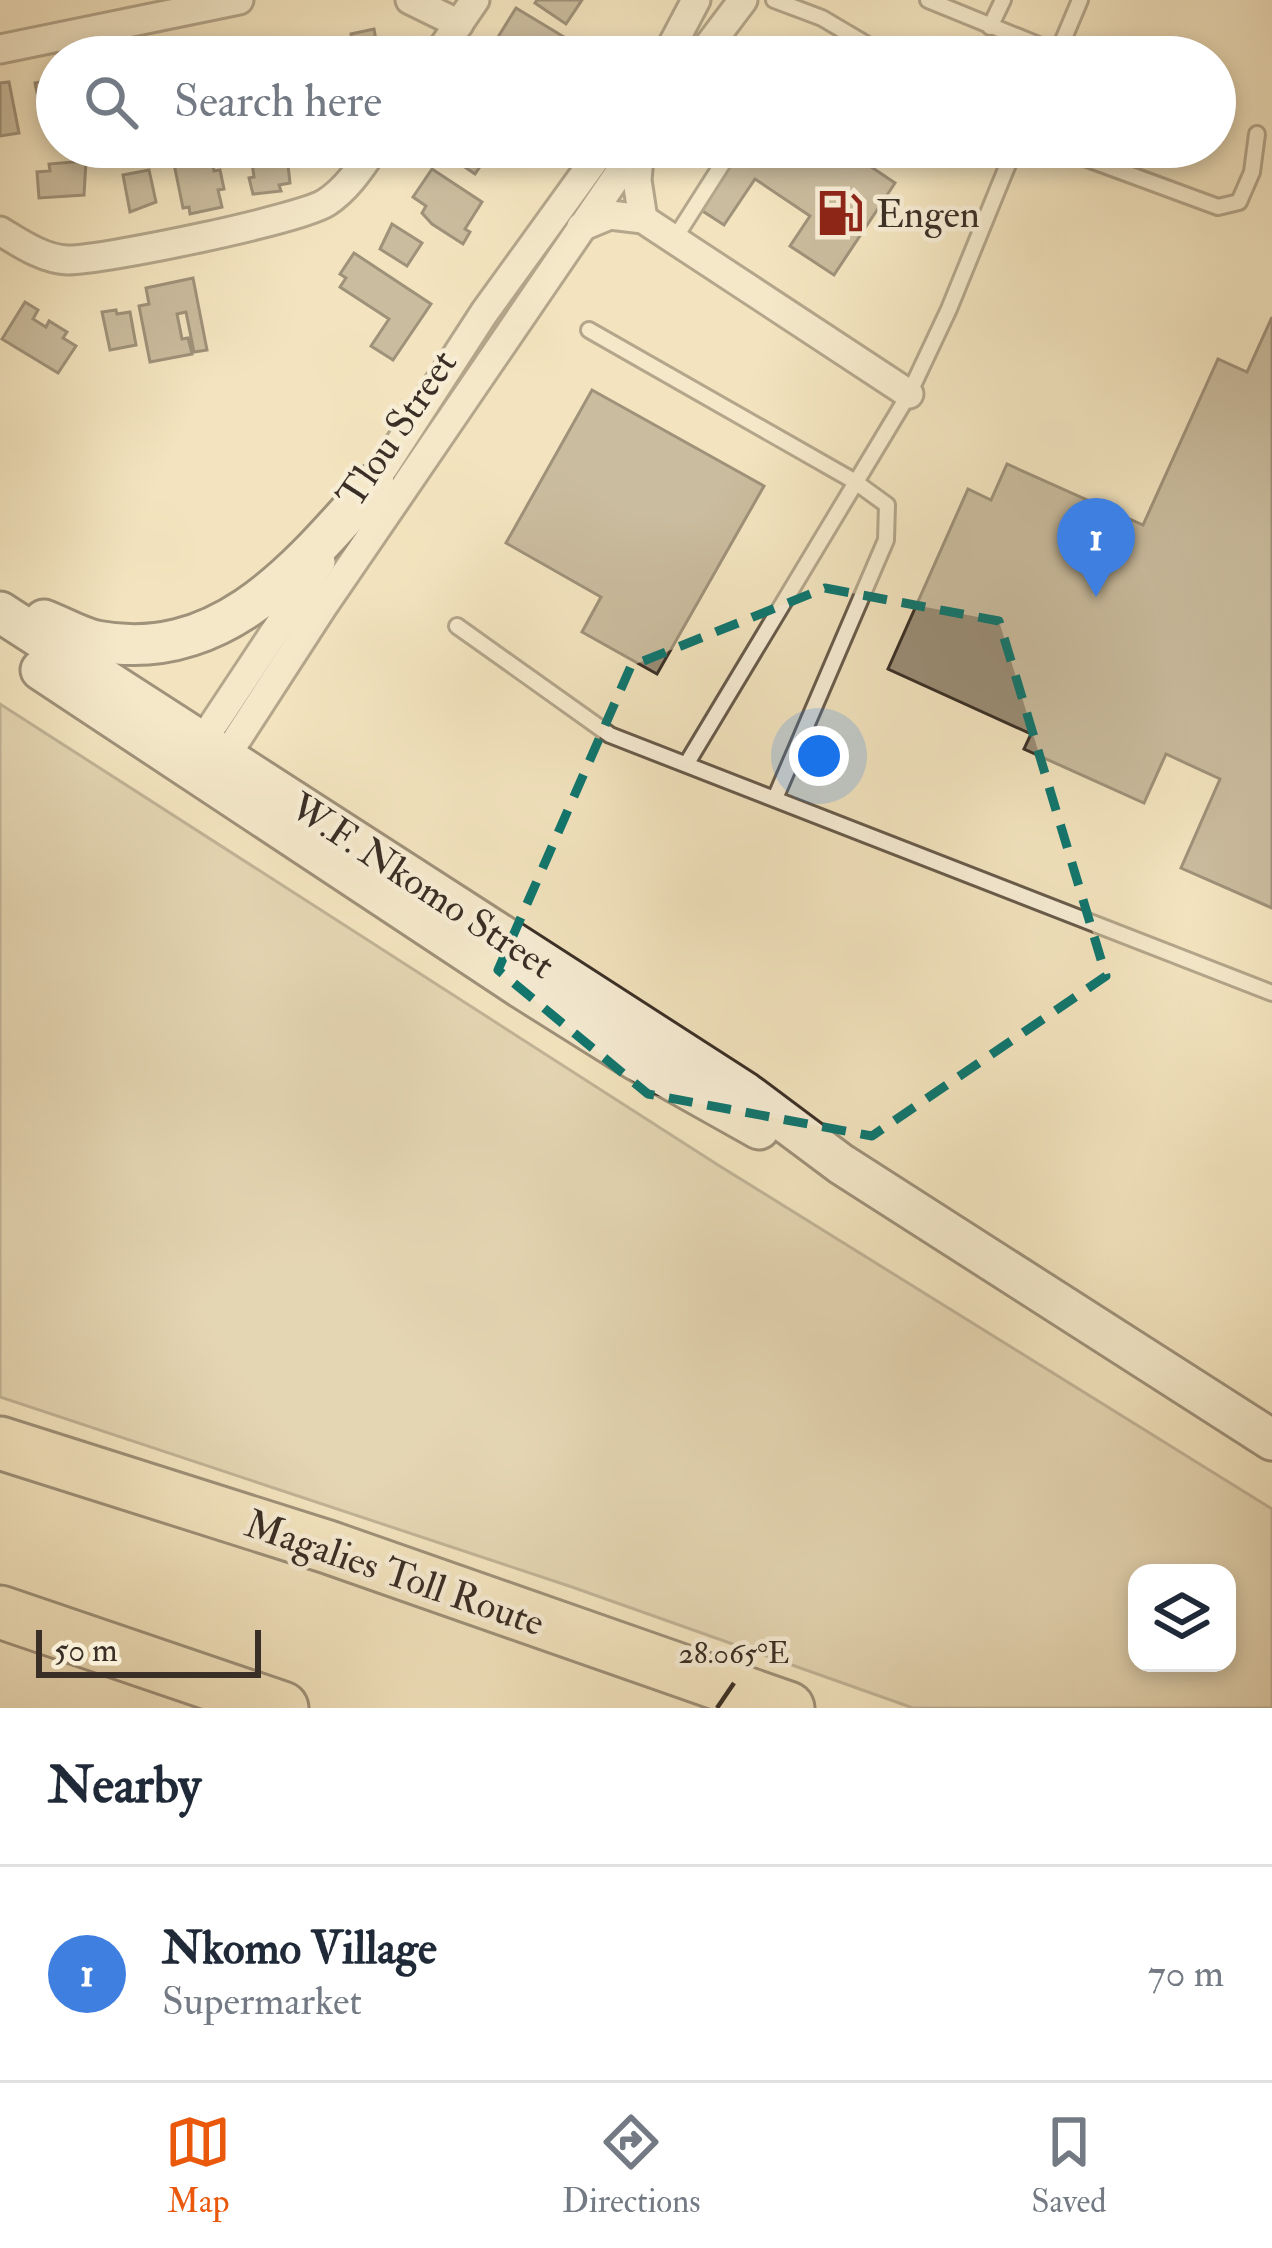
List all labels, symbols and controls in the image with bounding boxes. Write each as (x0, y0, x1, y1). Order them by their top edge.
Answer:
search box (36, 36, 1236, 168)
icon: search (78, 69, 144, 135)
text: Search here (174, 74, 382, 130)
fuel station icon: Engen (815, 188, 865, 238)
place label: Engen (876, 190, 980, 239)
street label: Tlou Street (327, 341, 468, 517)
pin: 1 (1057, 498, 1135, 597)
your location (789, 726, 849, 786)
street label: W.F. Nkomo Street (280, 782, 564, 990)
street label: Magalies Toll Route (239, 1499, 550, 1648)
map controls (1128, 1564, 1236, 1672)
button: layers (1128, 1564, 1236, 1672)
scale bar (36, 1624, 261, 1677)
text: 50 m (54, 1630, 118, 1671)
text: 28.065°E (679, 1635, 789, 1672)
text: Nearby (48, 1754, 201, 1818)
text: Nkomo Village (162, 1921, 437, 1977)
text: 1 (80, 1949, 94, 1998)
text: 70 m (1148, 1949, 1224, 1998)
text: Supermarket (162, 1977, 362, 2026)
tab: Map (165, 2109, 231, 2222)
tab: Directions (562, 2109, 701, 2222)
tab: Saved (1031, 2109, 1107, 2222)

